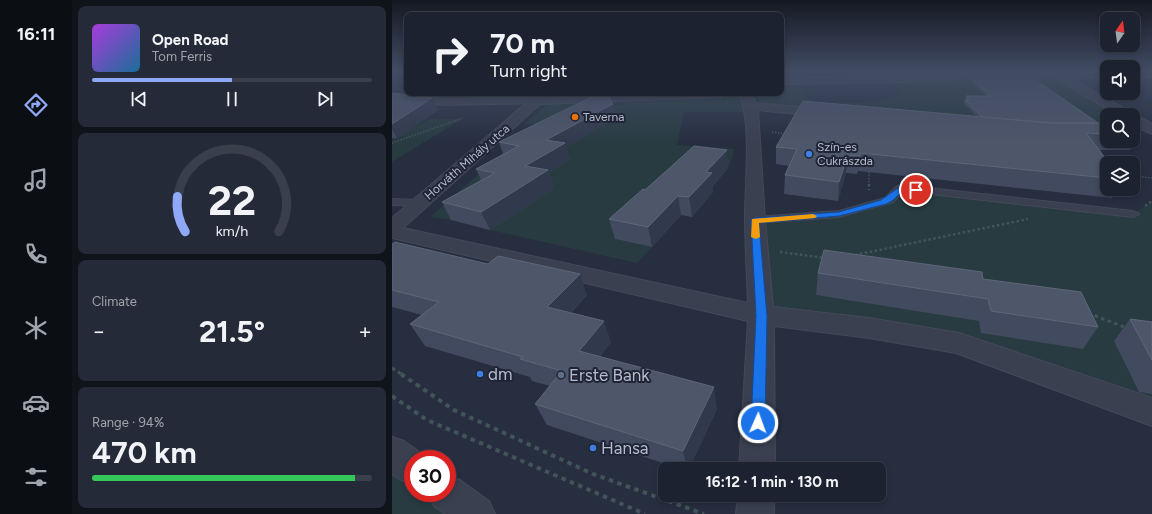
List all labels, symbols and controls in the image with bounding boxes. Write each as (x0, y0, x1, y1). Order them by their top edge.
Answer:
north arrow (1100, 12, 1140, 52)
map controls (1100, 12, 1140, 196)
text: 16:11 (17, 23, 55, 45)
text: 70 m (490, 26, 555, 60)
icon: right (424, 28, 476, 80)
text: Open Road (152, 31, 229, 49)
text: Tom Ferris (152, 49, 212, 64)
text: Turn right (490, 60, 567, 82)
button: sound (1100, 60, 1140, 100)
icon: previous (128, 88, 150, 110)
icon: pause (221, 88, 243, 110)
icon: next (314, 88, 336, 110)
icon: directions (22, 91, 50, 119)
button: search (1100, 108, 1140, 148)
place label: Taverna (583, 110, 624, 124)
marker: Taverna (570, 112, 580, 122)
street label: Horváth Mihály utca (422, 121, 512, 203)
place label: Szín-es Cukrászda (817, 140, 873, 168)
marker: Szín-es Cukrászda (804, 149, 814, 159)
button: layers (1100, 156, 1140, 196)
icon: music (22, 166, 50, 194)
pin (899, 173, 933, 207)
text: 22 (208, 174, 256, 224)
icon: arrive (905, 179, 927, 201)
text: km/h (216, 221, 248, 239)
icon: phone (22, 240, 50, 268)
text: Climate (92, 294, 137, 309)
text: 21.5° (199, 313, 265, 350)
icon: climate (22, 314, 50, 342)
text: − (92, 318, 106, 345)
text: + (358, 318, 372, 345)
place label: dm (488, 364, 512, 384)
place label: Erste Bank (569, 365, 650, 385)
marker: dm (475, 369, 485, 379)
marker: Erste Bank (556, 370, 566, 380)
icon: car (22, 389, 50, 417)
position arrow (737, 402, 779, 444)
text: Range · 94% (92, 415, 164, 430)
text: 470 km (92, 434, 197, 471)
place label: Hansa (601, 438, 649, 458)
marker: Hansa (588, 443, 598, 453)
speed limit sign: 30 (404, 450, 456, 502)
icon: filters (22, 463, 50, 491)
text: 16:12 · 1 min · 130 m (705, 473, 839, 491)

